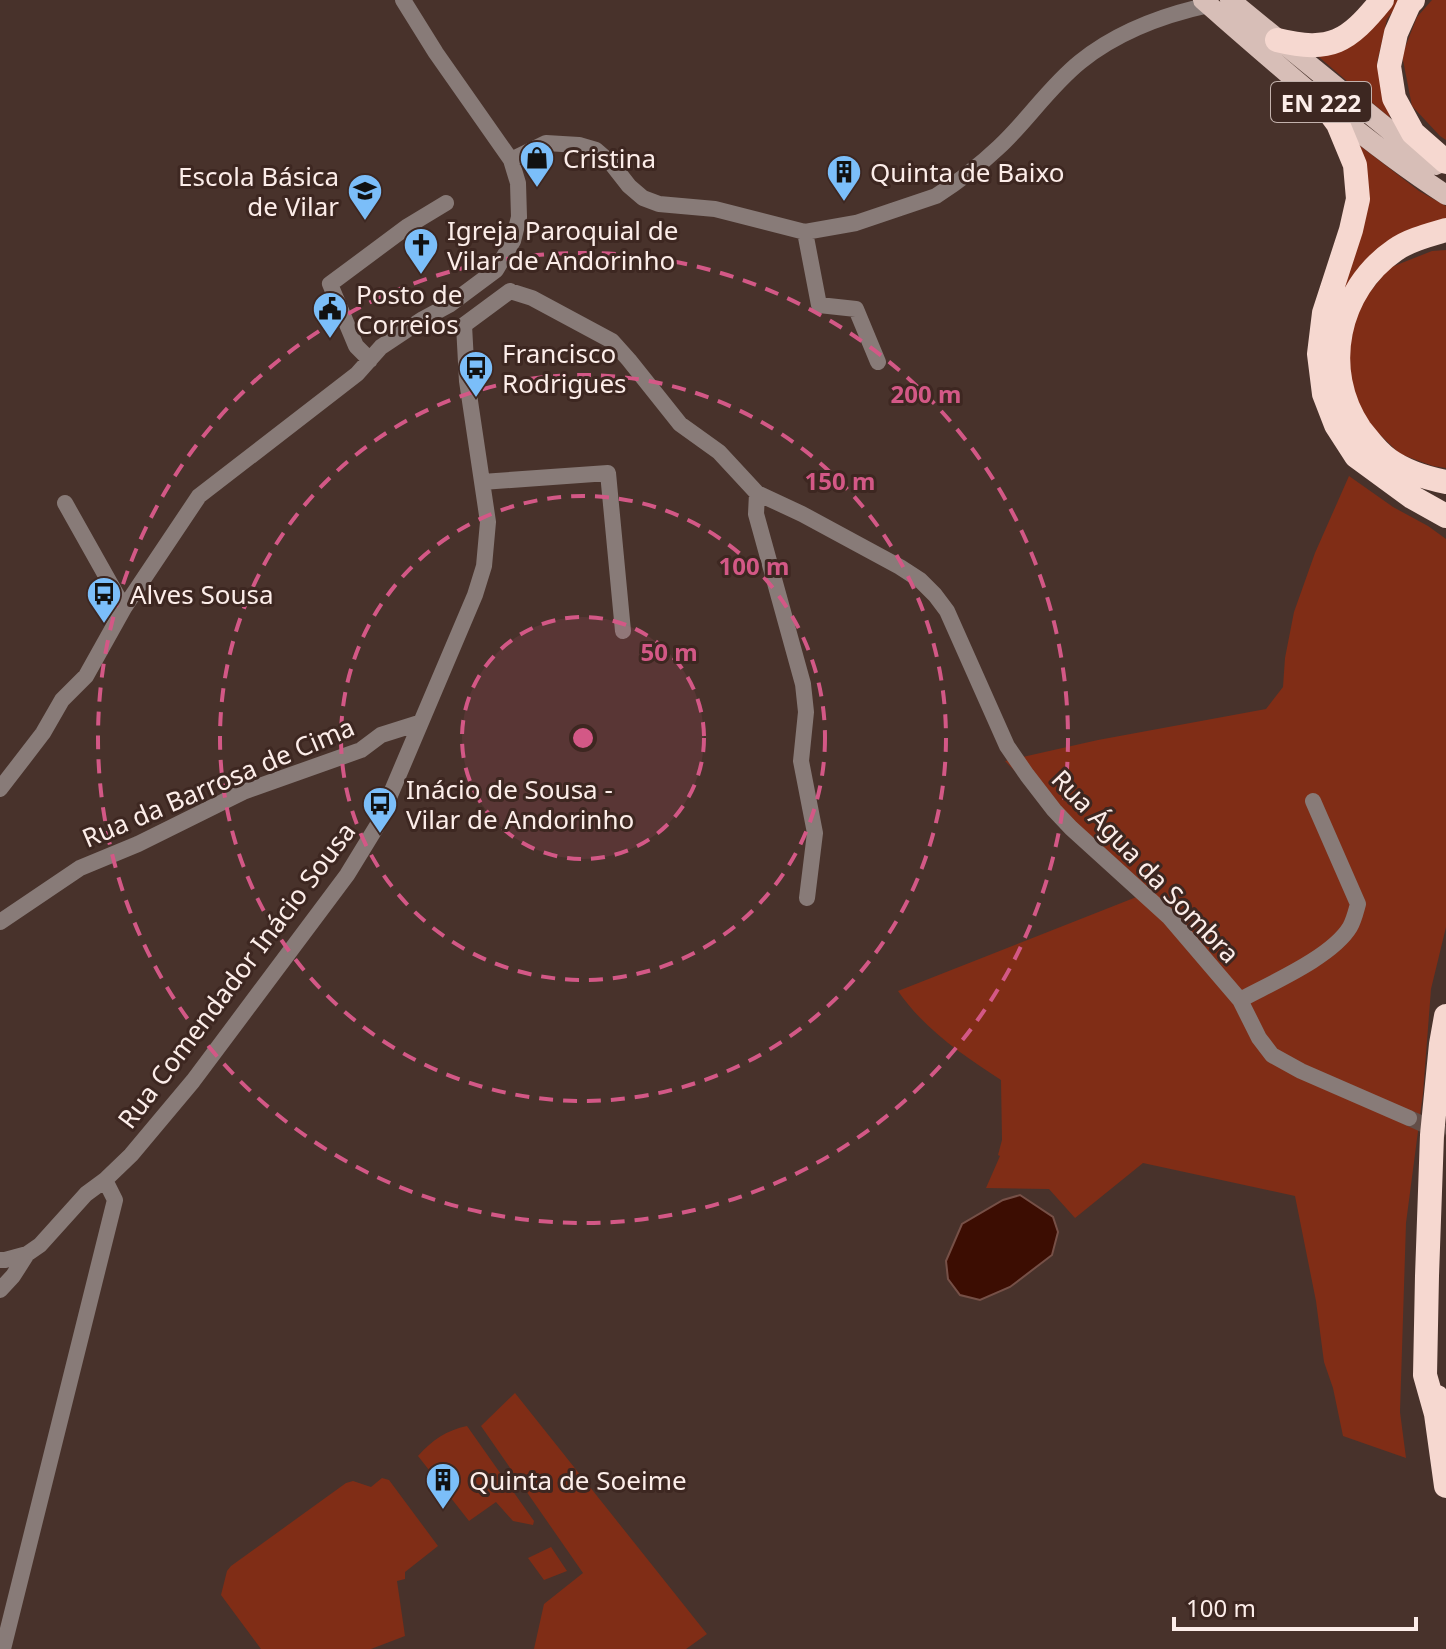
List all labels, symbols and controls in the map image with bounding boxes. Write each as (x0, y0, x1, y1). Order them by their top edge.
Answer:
road number: EN 222 (1271, 82, 1371, 122)
shop icon: Cristina (518, 139, 556, 189)
place label: Cristina (563, 140, 656, 176)
building icon: Quinta de Baixo (825, 153, 863, 203)
place label: Quinta de Baixo (870, 154, 1064, 190)
place label: Escola Básica de Vilar (178, 158, 339, 224)
school or university icon: Escola Básica de Vilar (346, 172, 384, 222)
place label: Igreja Paroquial de Vilar de Andorinho (447, 212, 678, 278)
church icon: Igreja Paroquial de Vilar de Andorinho (402, 226, 440, 276)
place label: Posto de Correios (356, 276, 462, 342)
public building icon: Posto de Correios (311, 290, 349, 340)
place label: Francisco Rodrigues (502, 335, 627, 401)
bus stop icon: Francisco Rodrigues (457, 349, 495, 399)
text: 200 m (891, 377, 961, 410)
text: 150 m (805, 464, 875, 497)
text: 100 m (719, 549, 789, 582)
bus stop icon: Alves Sousa (85, 575, 123, 625)
place label: Alves Sousa (130, 576, 274, 612)
text: 50 m (640, 635, 698, 668)
street label: Rua da Barrosa de Cima (76, 708, 360, 856)
centre of rings (569, 724, 597, 752)
street label: Rua Água da Sombra (1044, 761, 1248, 971)
place label: Inácio de Sousa - Vilar de Andorinho (406, 771, 634, 837)
bus stop icon: Inácio de Sousa - Vilar de Andorinho (361, 785, 399, 835)
street label: Rua Comendador Inácio Sousa (109, 814, 363, 1136)
building icon: Quinta de Soeime (424, 1461, 462, 1511)
place label: Quinta de Soeime (469, 1462, 687, 1498)
scale bar (1174, 1581, 1416, 1631)
text: 100 m (1186, 1591, 1256, 1624)

